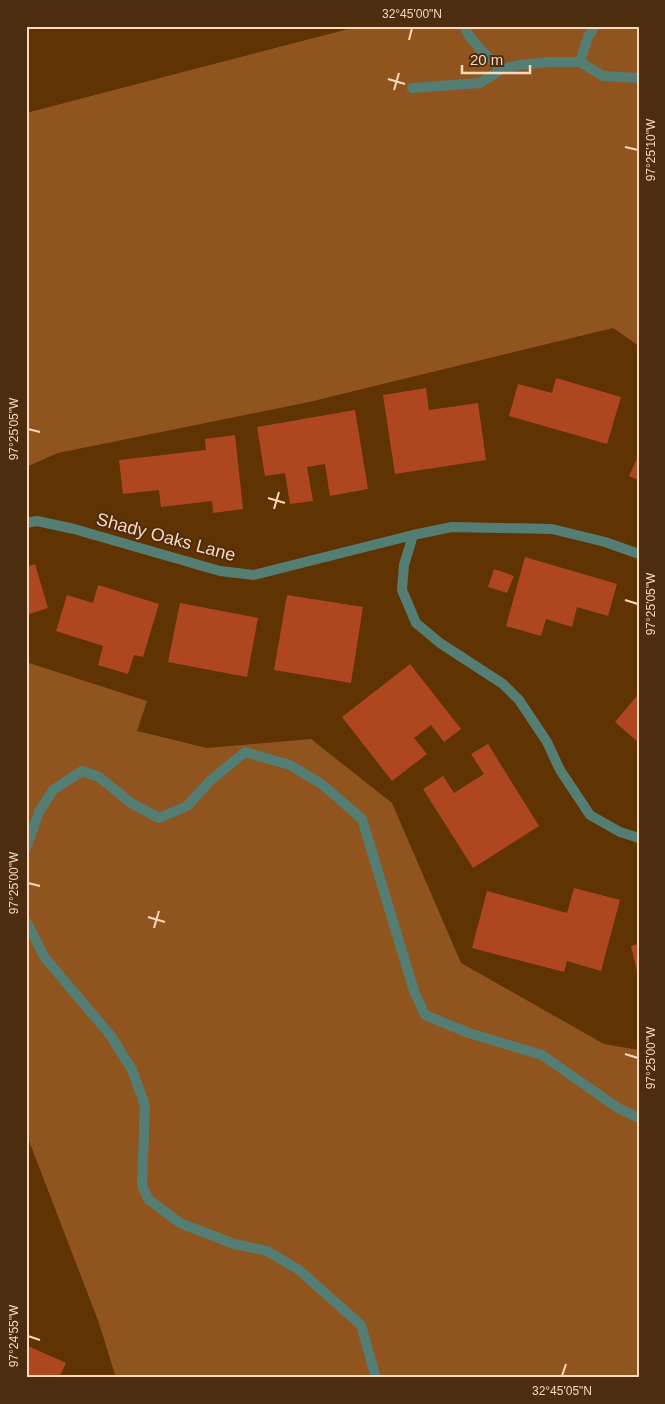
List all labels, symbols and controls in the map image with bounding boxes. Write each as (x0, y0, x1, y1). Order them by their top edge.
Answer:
text: 32°45'00"N (382, 7, 442, 21)
scale bar (462, 42, 530, 74)
text: 20 m (470, 51, 503, 68)
text: 97°25'10"W (644, 118, 658, 181)
text: 97°25'05"W (7, 397, 21, 460)
street label: Shady Oaks Lane (94, 509, 238, 565)
text: 97°25'05"W (644, 572, 658, 635)
text: 97°25'00"W (7, 851, 21, 914)
text: 97°25'00"W (644, 1026, 658, 1089)
text: 97°24'55"W (7, 1304, 21, 1367)
text: 32°45'05"N (532, 1384, 592, 1398)

